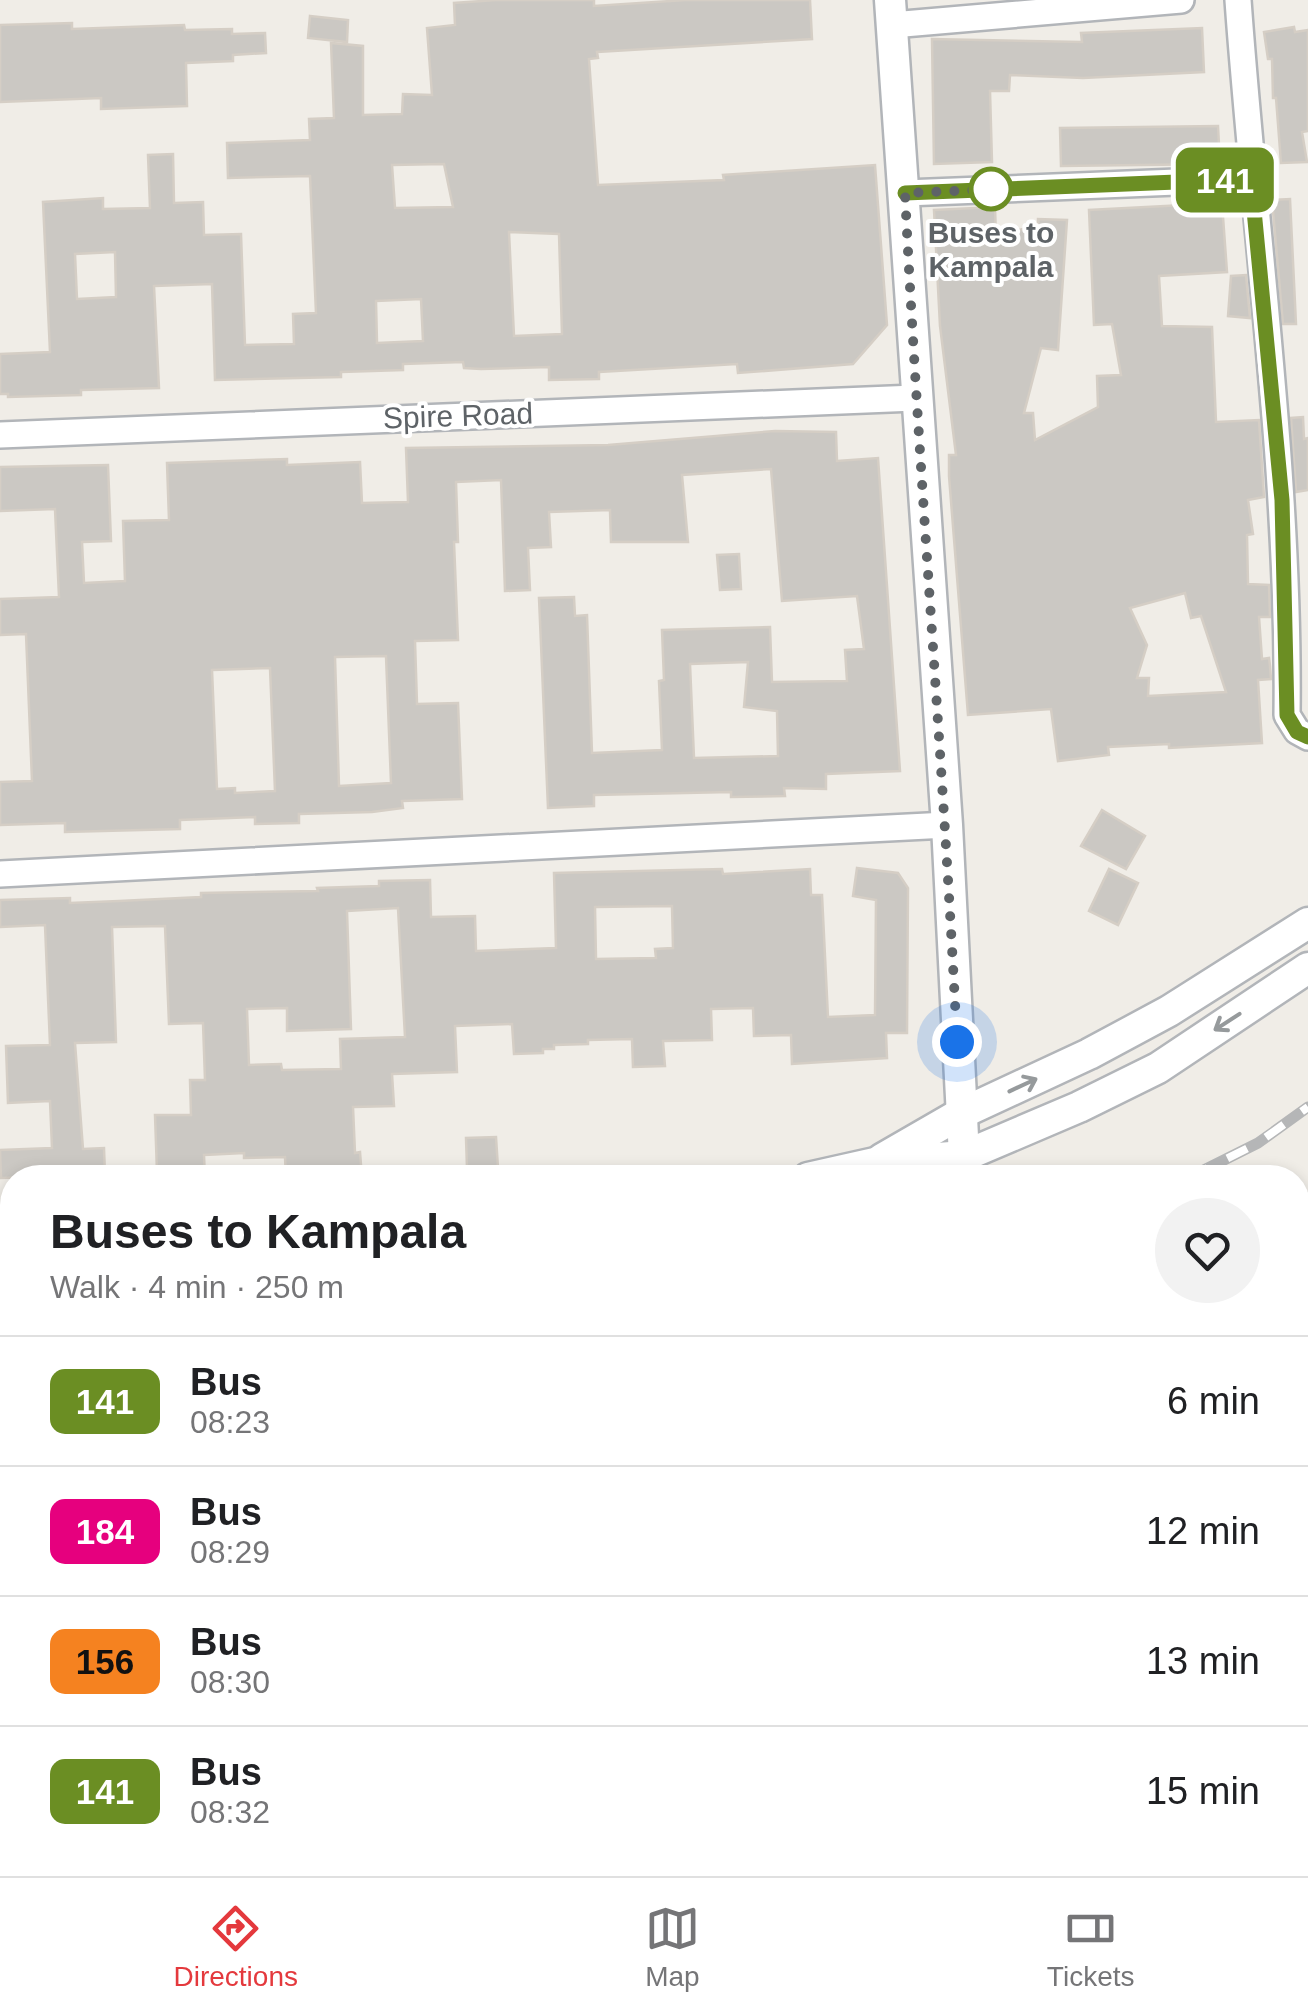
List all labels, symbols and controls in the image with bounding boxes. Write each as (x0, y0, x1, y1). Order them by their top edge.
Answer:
line badge: 141 (1168, 148, 1282, 212)
text: 141 (1196, 161, 1254, 200)
marker: Buses to Kampala (970, 168, 1012, 210)
place label: Buses to Kampala (928, 216, 1054, 283)
street label: Spire Road (382, 396, 534, 435)
one-way arrow (1213, 1012, 1242, 1033)
your location (932, 1017, 982, 1067)
one-way arrow (1007, 1074, 1037, 1093)
button: heart (1155, 1198, 1260, 1303)
text: Buses to Kampala (50, 1205, 466, 1258)
text: Walk · 4 min · 250 m (50, 1269, 344, 1305)
text: Bus (190, 1361, 262, 1403)
text: 6 min (1167, 1380, 1260, 1422)
text: 141 (76, 1382, 134, 1421)
text: 08:23 (190, 1404, 270, 1440)
text: Bus (190, 1491, 262, 1533)
text: 12 min (1146, 1510, 1260, 1552)
text: 184 (76, 1512, 134, 1551)
text: 08:29 (190, 1534, 270, 1570)
text: Bus (190, 1621, 262, 1663)
text: 13 min (1146, 1640, 1260, 1682)
text: 156 (76, 1642, 134, 1681)
text: 08:30 (190, 1664, 270, 1700)
text: Bus (190, 1751, 262, 1793)
text: 15 min (1146, 1770, 1260, 1812)
text: 141 (76, 1772, 134, 1811)
text: 08:32 (190, 1794, 270, 1830)
tab: Directions (173, 1901, 298, 1993)
tab: Map (645, 1901, 700, 1993)
tab: Tickets (1047, 1901, 1135, 1993)

